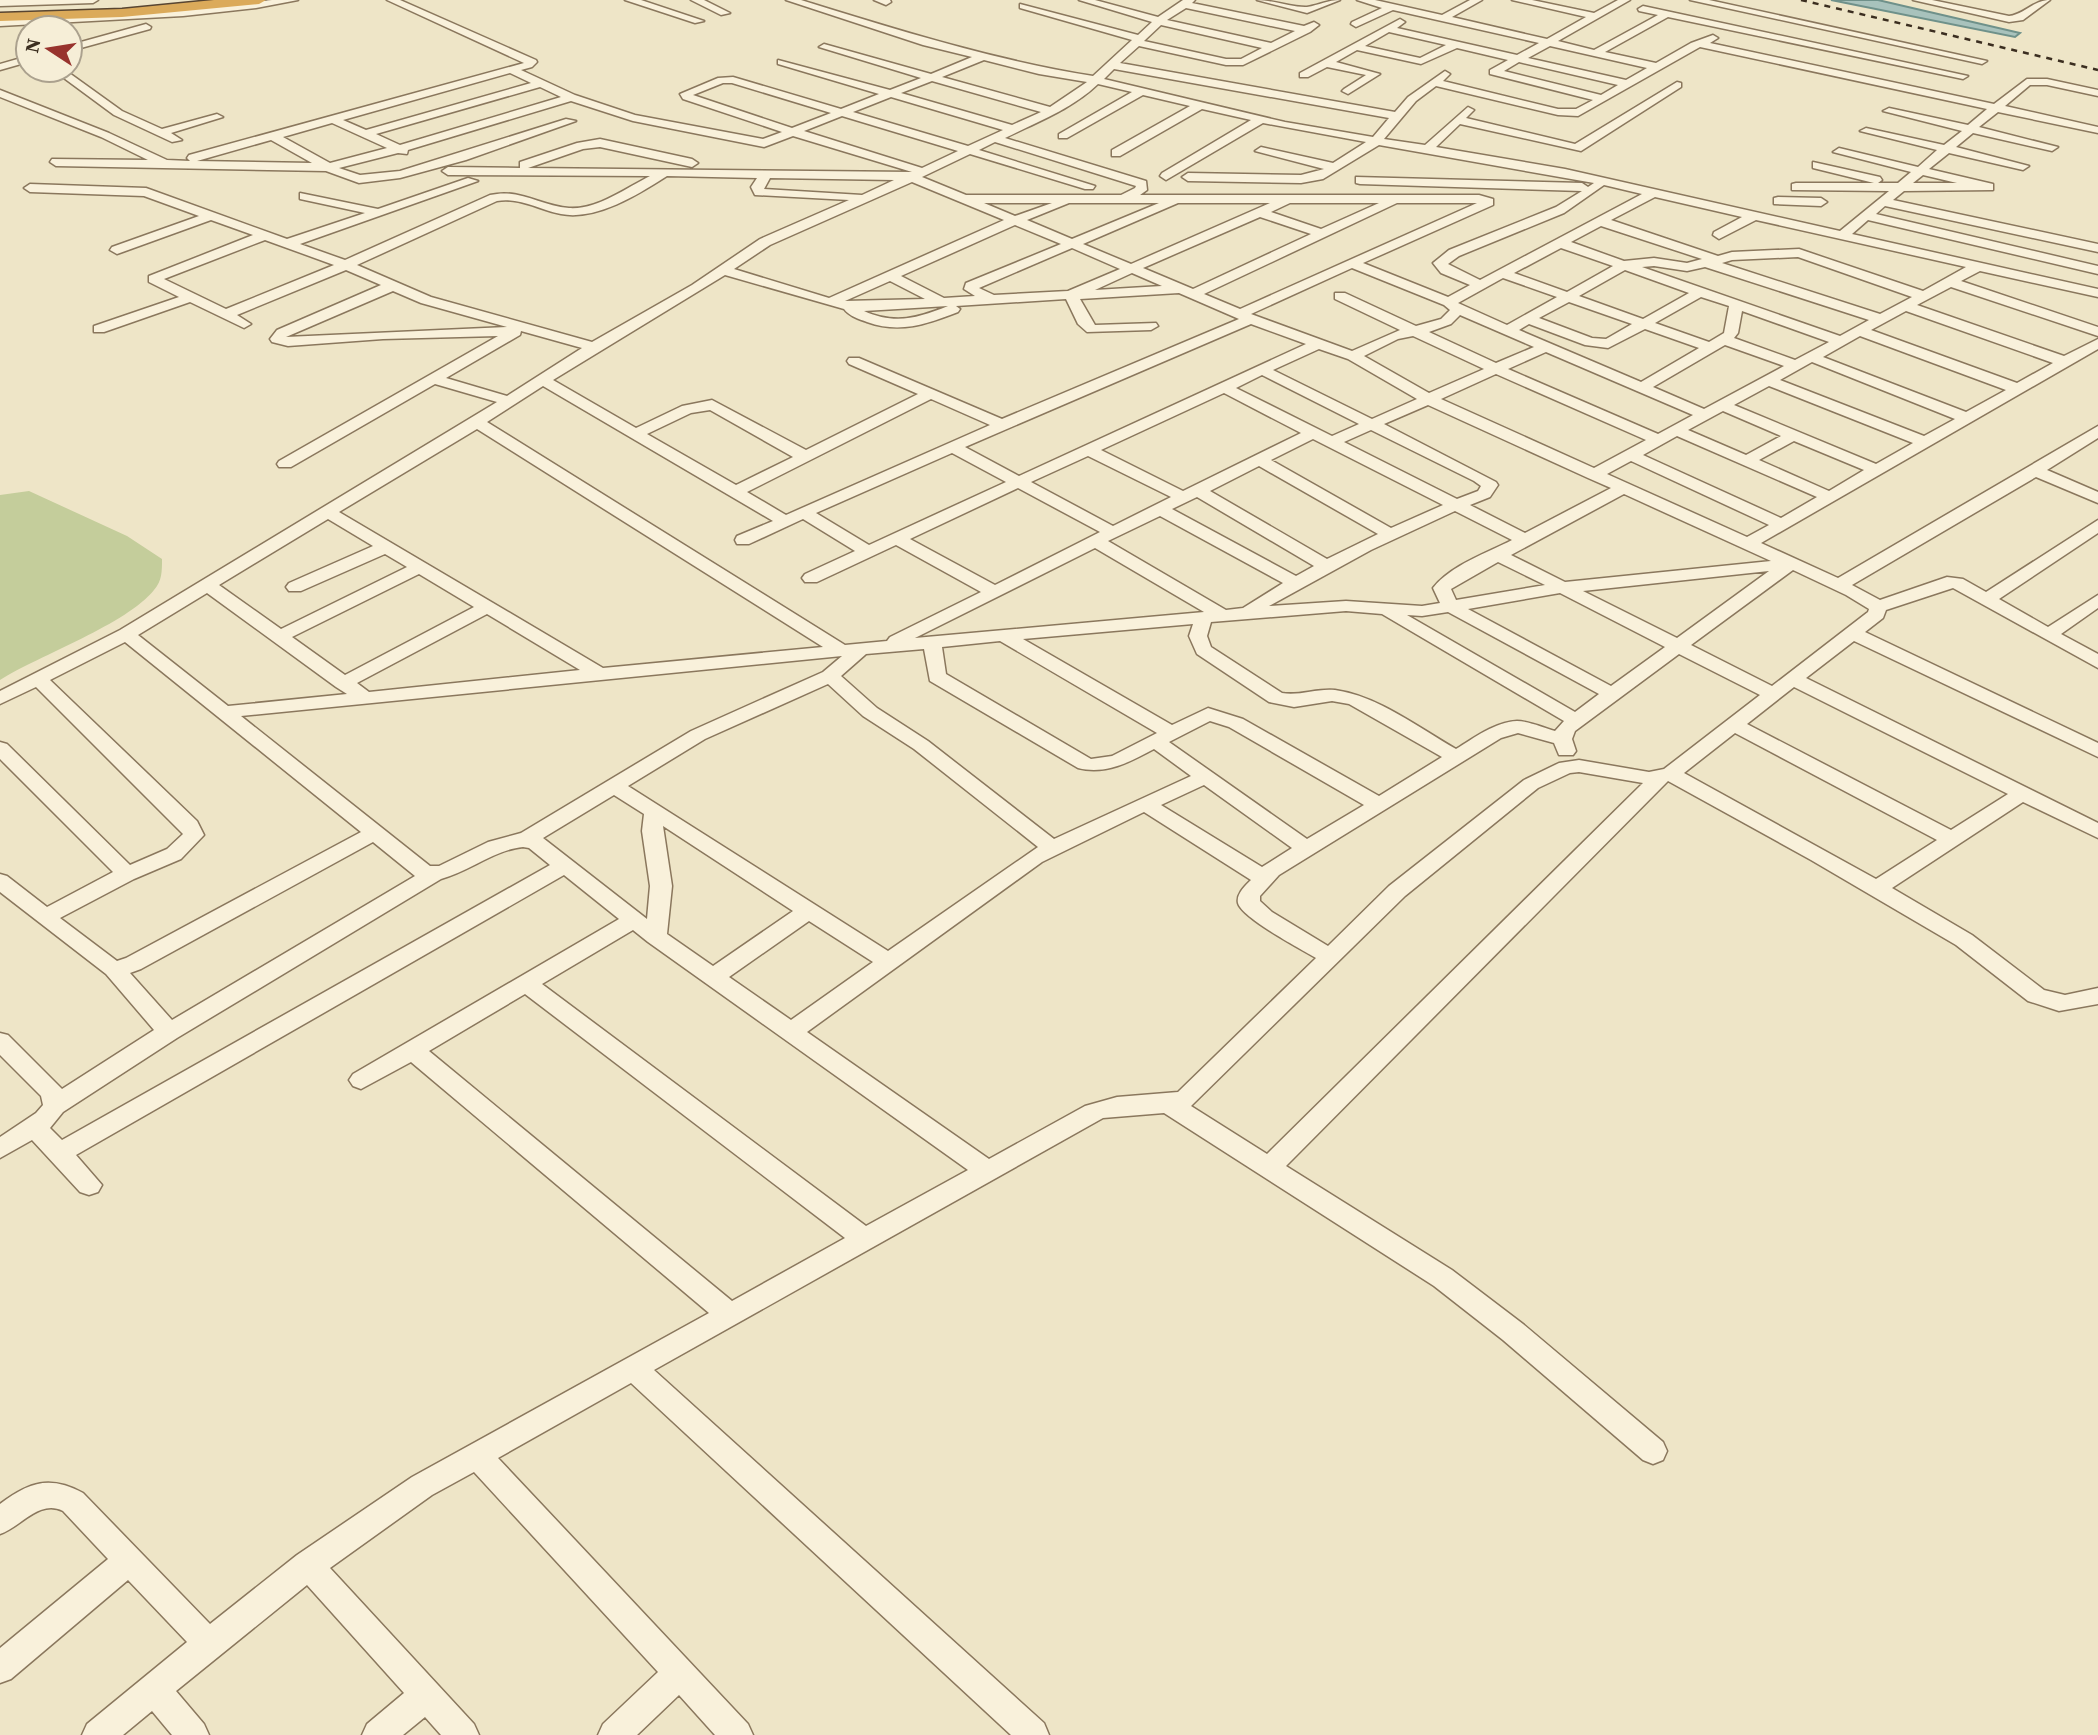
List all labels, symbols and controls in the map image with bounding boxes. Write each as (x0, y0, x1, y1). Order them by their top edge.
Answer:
north arrow (14, 14, 84, 84)
text: N (18, 36, 47, 55)

